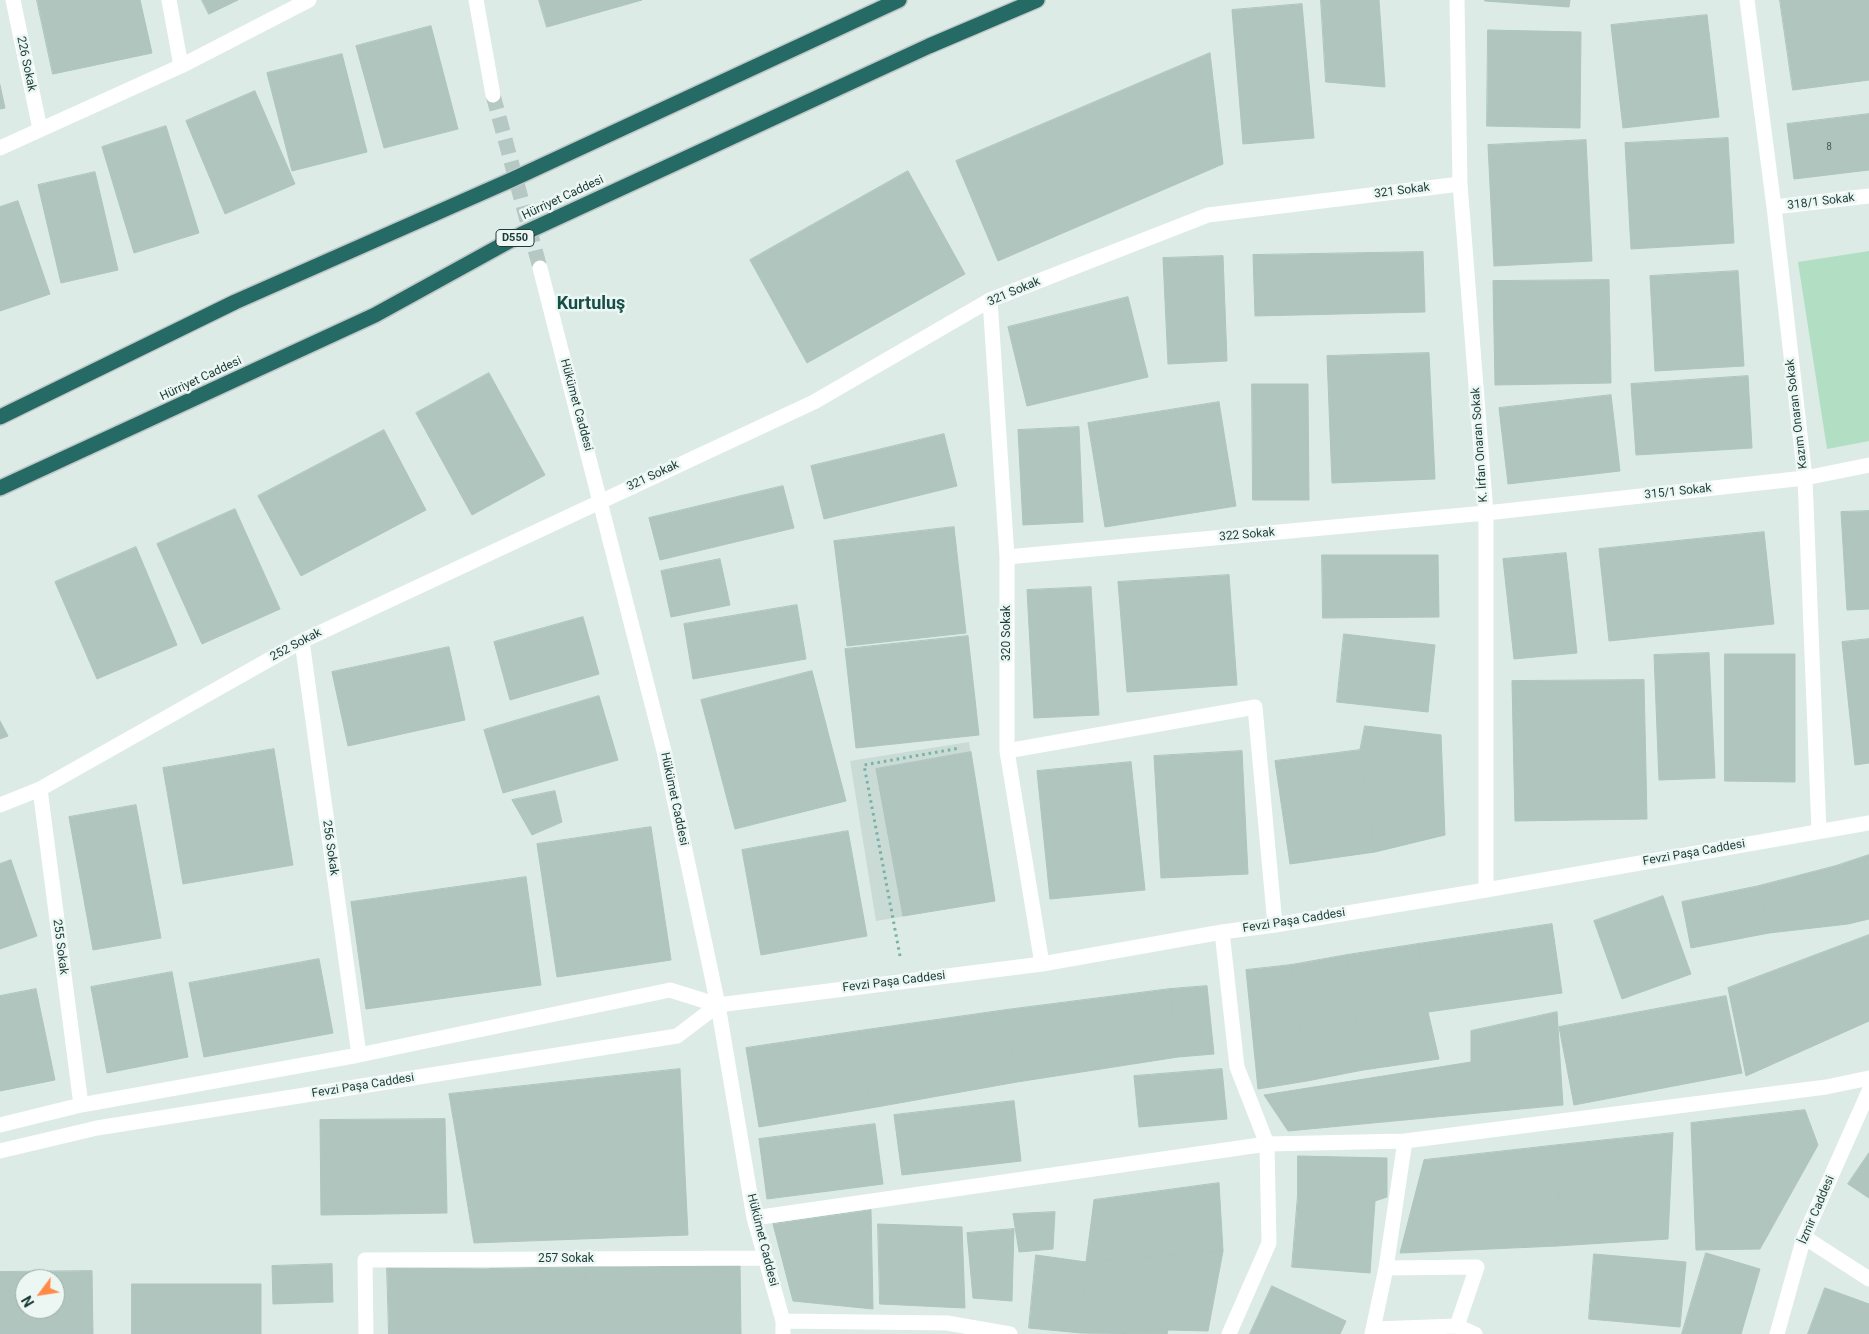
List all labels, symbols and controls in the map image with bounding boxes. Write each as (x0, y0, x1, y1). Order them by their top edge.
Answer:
street label: 226 Sokak (13, 35, 39, 93)
house number: 8 (1826, 141, 1832, 153)
street label: Hürriyet Caddesi (520, 173, 606, 223)
street label: 321 Sokak (1373, 180, 1431, 202)
street label: 318/1 Sokak (1787, 191, 1855, 213)
road number: D550 (496, 230, 534, 247)
street label: 321 Sokak (985, 274, 1043, 310)
district label: Kurtuluş (557, 293, 625, 315)
street label: Hürriyet Caddesi (158, 354, 244, 404)
street label: Hükümet Caddesi (557, 357, 595, 453)
street label: Kazım Onaran Sokak (1783, 358, 1811, 470)
street label: K. İrfan Onaran Sokak (1469, 387, 1491, 503)
street label: 321 Sokak (625, 458, 681, 494)
street label: 315/1 Sokak (1644, 481, 1712, 503)
street label: 322 Sokak (1219, 525, 1275, 545)
street label: 320 Sokak (1000, 605, 1014, 661)
street label: 252 Sokak (268, 626, 324, 664)
street label: Hükümet Caddesi (657, 751, 691, 847)
street label: 256 Sokak (319, 819, 341, 877)
street label: Fevzi Paşa Caddesi (1642, 837, 1746, 869)
street label: Fevzi Paşa Caddesi (1242, 906, 1346, 936)
street label: 255 Sokak (49, 918, 71, 976)
street label: Fevzi Paşa Caddesi (842, 969, 946, 995)
street label: Fevzi Paşa Caddesi (311, 1071, 415, 1101)
street label: İzmir Caddesi (1796, 1174, 1838, 1246)
street label: Hükümet Caddesi (744, 1192, 780, 1288)
street label: 257 Sokak (538, 1252, 594, 1266)
north arrow (15, 1269, 65, 1319)
text: N (19, 1293, 37, 1310)

